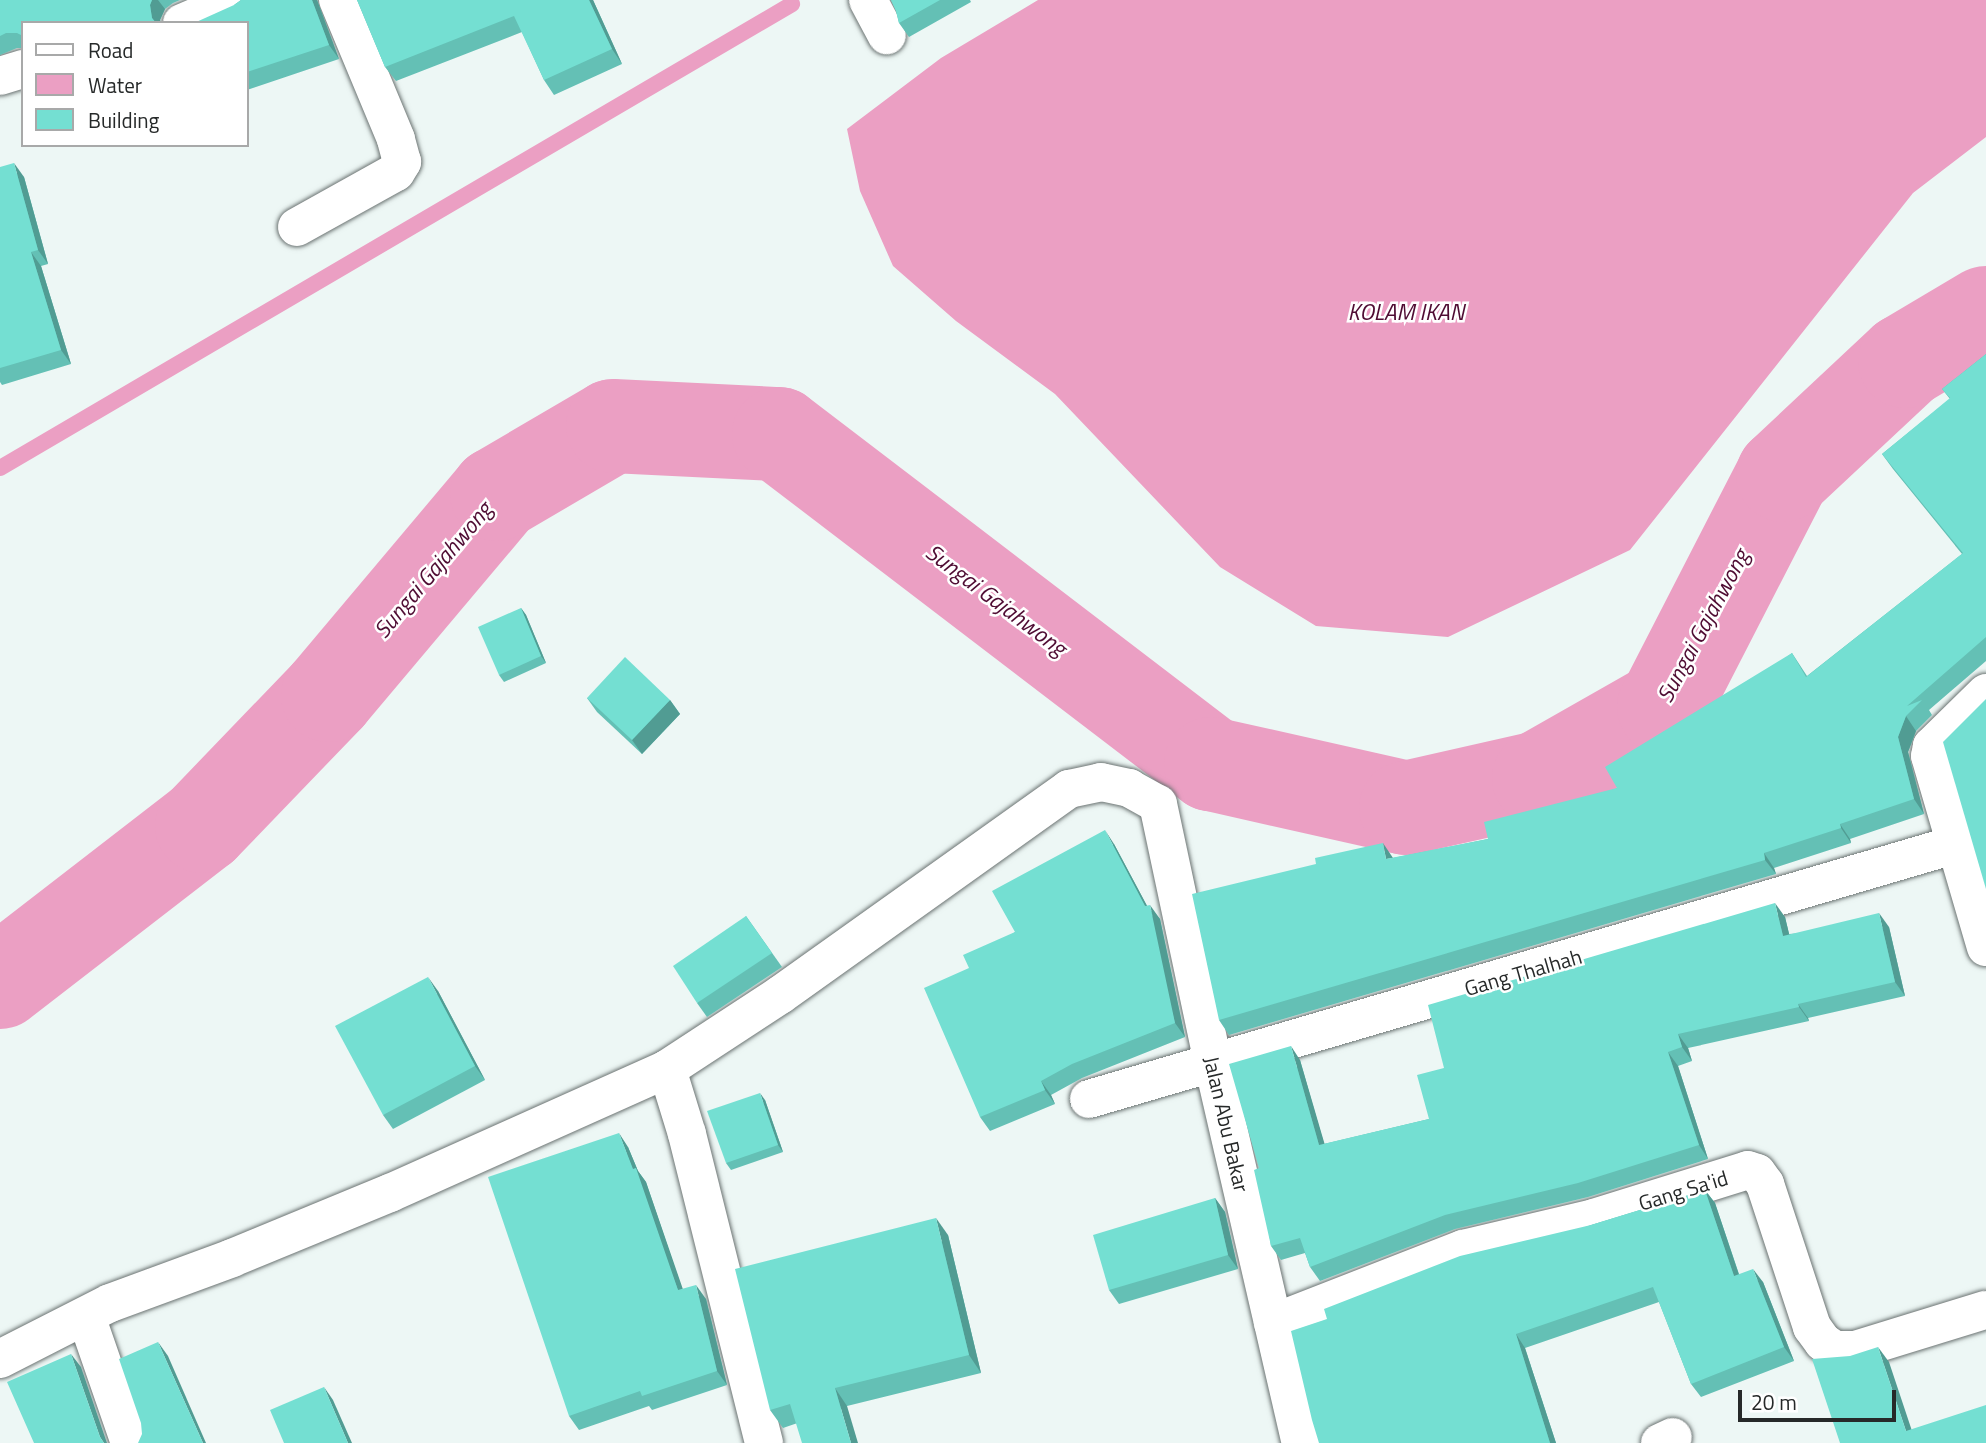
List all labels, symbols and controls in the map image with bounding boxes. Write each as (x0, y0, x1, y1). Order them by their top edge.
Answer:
legend (21, 21, 248, 147)
text: Road (88, 34, 133, 66)
text: Water (88, 69, 142, 101)
text: Building (88, 104, 159, 136)
water label: KOLAM IKAN (1348, 298, 1464, 326)
water label: Sungai Gajahwong (368, 496, 498, 644)
water label: Sungai Gajahwong (920, 538, 1072, 662)
water label: Sungai Gajahwong (1651, 545, 1755, 707)
street label: Gang Thalhah (1461, 943, 1585, 1001)
street label: Jalan Abu Bakar (1199, 1054, 1255, 1194)
street label: Gang Sa'id (1635, 1164, 1731, 1216)
scale bar (1741, 1376, 1898, 1420)
text: 20 m (1751, 1386, 1797, 1418)

